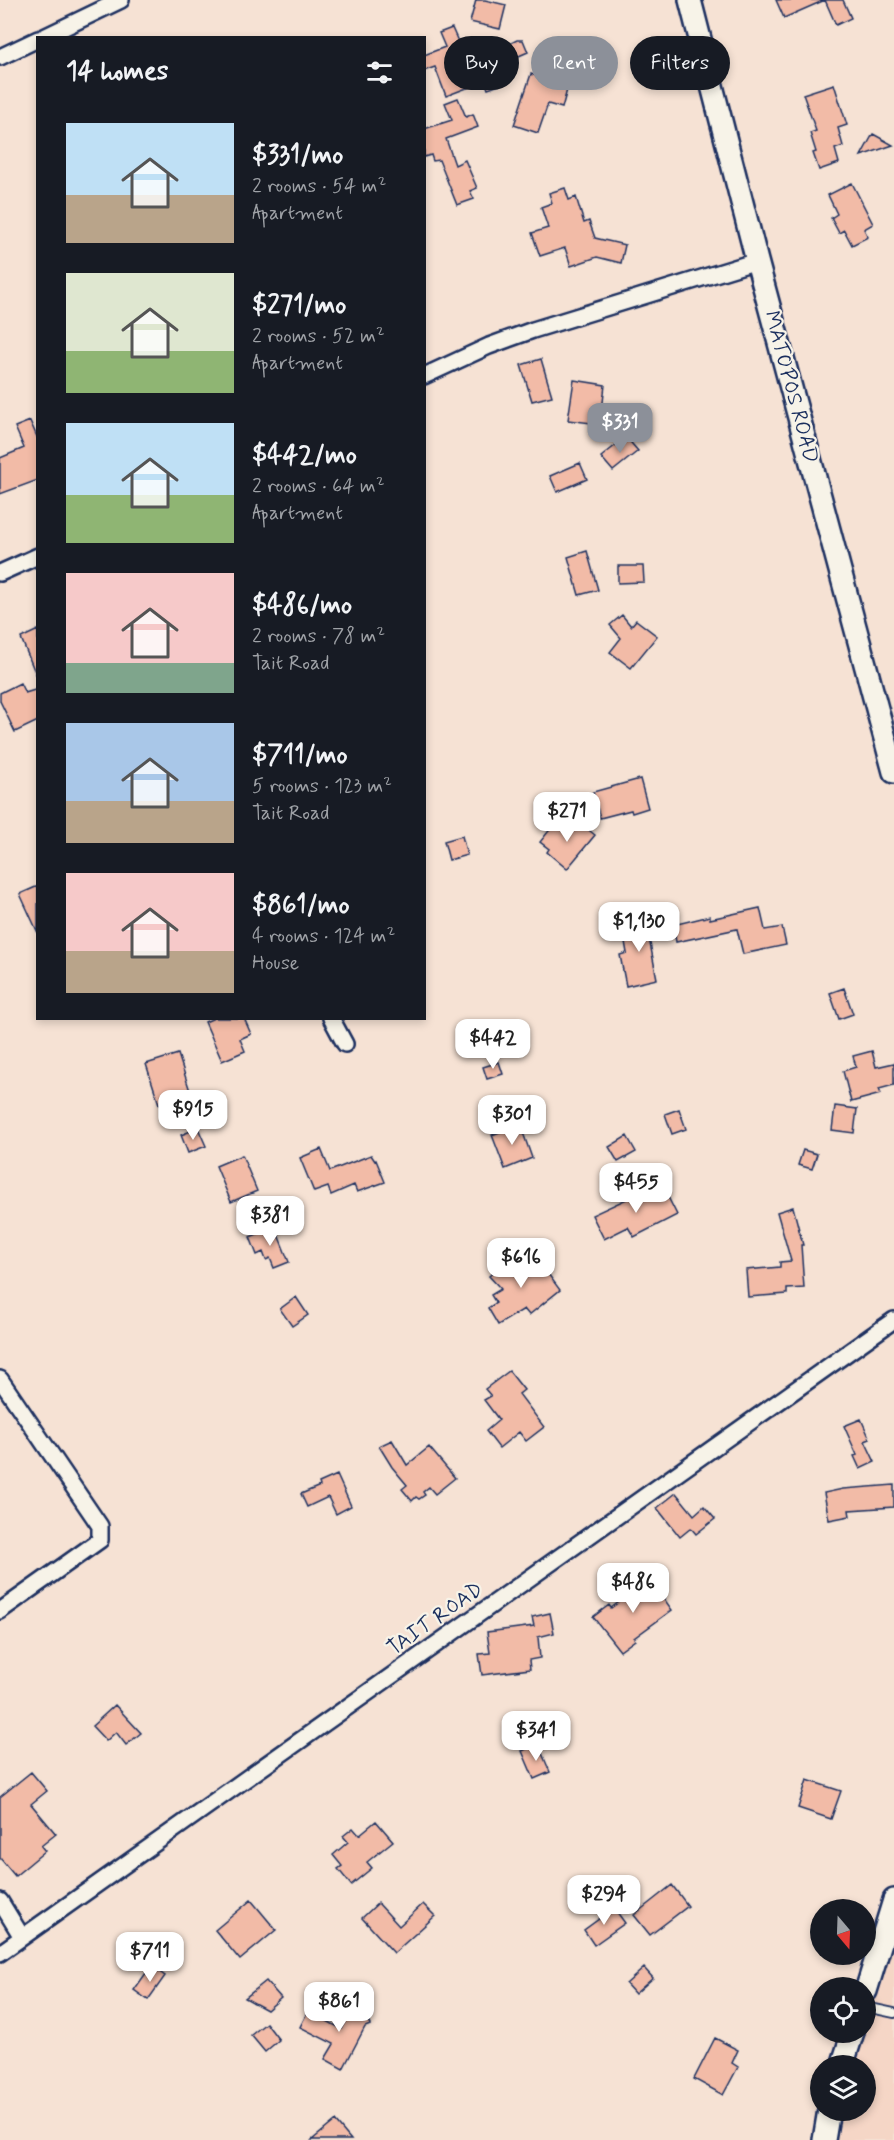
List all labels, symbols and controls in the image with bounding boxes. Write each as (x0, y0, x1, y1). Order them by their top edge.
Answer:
chip: Buy (444, 36, 519, 90)
chip: Rent (531, 36, 618, 90)
chip: Filters (630, 36, 730, 90)
text: 14 homes (66, 55, 168, 89)
icon: filters (363, 56, 396, 89)
text: $331/mo (252, 139, 343, 173)
icon: home (114, 147, 186, 219)
text: 2 rooms · 54 m² (252, 173, 386, 200)
text: Apartment (252, 200, 343, 227)
text: $271/mo (252, 289, 346, 323)
icon: home (114, 297, 186, 369)
street label: MATOPOS ROAD (757, 308, 825, 466)
text: 2 rooms · 52 m² (252, 323, 385, 350)
text: Apartment (252, 350, 343, 377)
pin: $331 (584, 403, 656, 454)
text: $331 (601, 409, 639, 436)
text: $442/mo (252, 439, 357, 473)
icon: home (114, 447, 186, 519)
text: 2 rooms · 64 m² (252, 473, 385, 500)
text: Apartment (252, 500, 343, 527)
text: $486/mo (252, 589, 352, 623)
icon: home (114, 597, 186, 669)
text: 2 rooms · 78 m² (252, 623, 385, 650)
text: Tait Road (252, 650, 329, 677)
text: $711/mo (252, 739, 348, 773)
icon: home (114, 747, 186, 819)
text: 5 rooms · 123 m² (252, 773, 392, 800)
pin: $271 (531, 792, 603, 843)
text: $271 (547, 798, 587, 825)
text: Tait Road (252, 800, 329, 827)
text: $861/mo (252, 889, 350, 923)
icon: home (114, 897, 186, 969)
pin: $1,130 (590, 902, 688, 953)
text: $1,130 (613, 908, 665, 935)
text: 4 rooms · 124 m² (252, 923, 395, 950)
text: House (252, 950, 299, 977)
pin: $442 (457, 1019, 529, 1070)
text: $442 (469, 1025, 517, 1052)
pin: $915 (157, 1090, 229, 1141)
pin: $301 (476, 1095, 548, 1146)
text: $915 (172, 1096, 214, 1123)
text: $301 (492, 1101, 532, 1128)
pin: $455 (600, 1163, 672, 1214)
text: $455 (613, 1169, 659, 1196)
pin: $381 (234, 1196, 306, 1247)
text: $381 (250, 1202, 290, 1229)
pin: $616 (485, 1238, 557, 1289)
text: $616 (501, 1244, 541, 1271)
pin: $486 (597, 1563, 669, 1614)
text: $486 (611, 1569, 655, 1596)
street label: TAIT ROAD (381, 1576, 489, 1662)
pin: $341 (500, 1711, 572, 1762)
text: $341 (516, 1717, 556, 1744)
pin: $294 (568, 1875, 640, 1926)
text: $294 (581, 1881, 627, 1908)
north arrow (810, 1899, 876, 1965)
map controls (810, 1899, 876, 2121)
pin: $711 (114, 1932, 186, 1983)
text: $711 (130, 1938, 170, 1965)
button: locate (810, 1977, 876, 2043)
pin: $861 (303, 1982, 375, 2033)
text: $861 (318, 1988, 360, 2015)
button: layers (810, 2055, 876, 2121)

